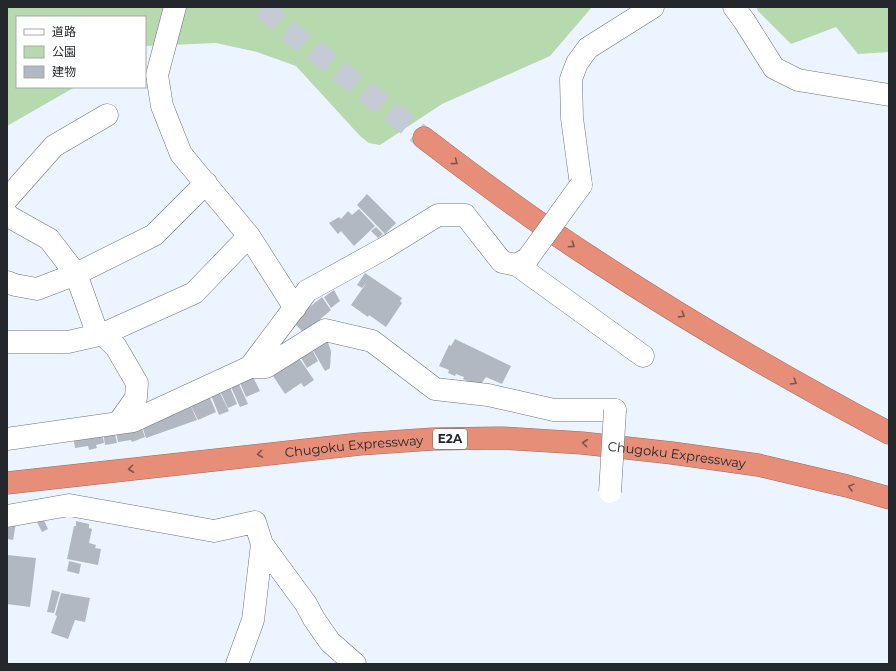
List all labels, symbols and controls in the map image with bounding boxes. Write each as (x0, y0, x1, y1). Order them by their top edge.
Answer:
legend (16, 16, 146, 88)
text: 道路 (52, 24, 76, 39)
text: 公園 (52, 44, 76, 59)
text: 建物 (52, 64, 76, 79)
one-way arrow (451, 157, 458, 165)
one-way arrow (568, 240, 575, 247)
one-way arrow (678, 310, 685, 318)
one-way arrow (790, 377, 797, 384)
road number: E2A (433, 429, 467, 449)
street label: Chugoku Expressway (284, 432, 425, 460)
street label: Chugoku Expressway (607, 438, 748, 471)
one-way arrow (582, 439, 588, 448)
one-way arrow (257, 449, 263, 458)
one-way arrow (128, 464, 134, 473)
one-way arrow (848, 483, 855, 492)

